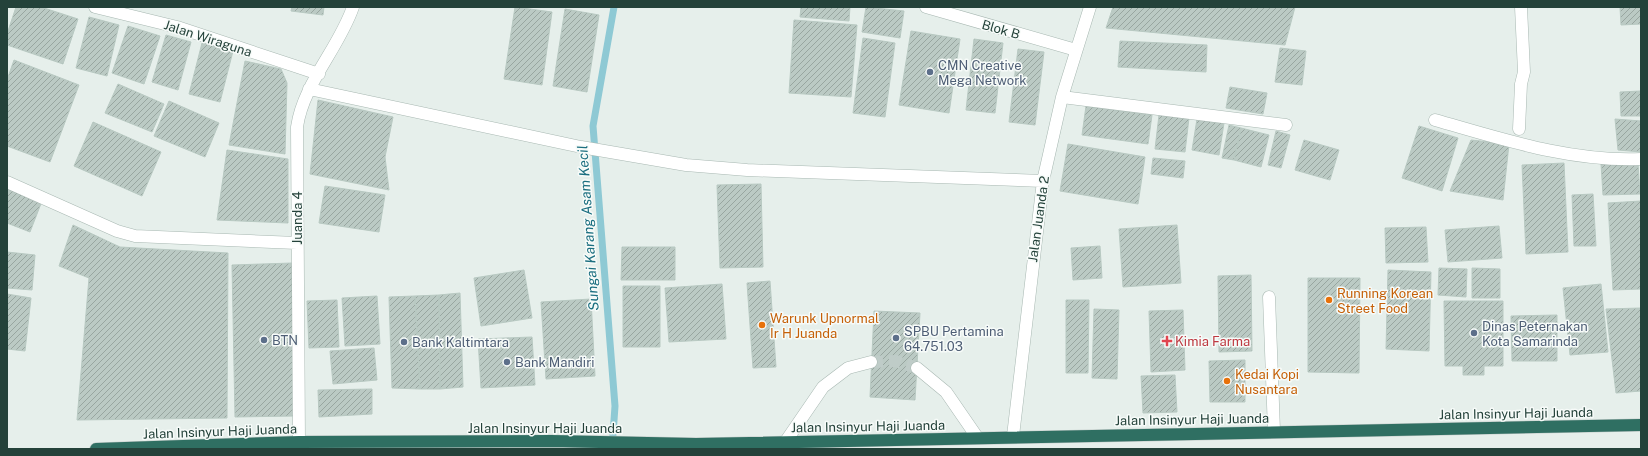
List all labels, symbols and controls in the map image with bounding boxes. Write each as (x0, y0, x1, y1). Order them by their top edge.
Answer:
street label: Jalan Wiraguna (162, 17, 254, 60)
street label: Blok B (980, 17, 1022, 42)
place label: CMN Creative Mega Network (938, 58, 1027, 88)
marker: CMN Creative Mega Network (925, 67, 935, 77)
water label: Sungai Karang Asam Kecil (574, 145, 602, 311)
street label: Jalan Juanda 2 (1025, 175, 1052, 263)
street label: Juanda 4 (290, 191, 305, 245)
place label: Running Korean Street Food (1337, 286, 1433, 316)
marker: Running Korean Street Food (1324, 295, 1334, 305)
place label: Warunk Upnormal Ir H Juanda (770, 311, 879, 341)
place label: Dinas Peternakan Kota Samarinda (1482, 319, 1588, 349)
marker: Warunk Upnormal Ir H Juanda (757, 320, 767, 330)
place label: SPBU Pertamina 64.751.03 (904, 324, 1004, 354)
marker: Dinas Peternakan Kota Samarinda (1469, 328, 1479, 338)
place label: BTN (272, 333, 298, 348)
marker: SPBU Pertamina 64.751.03 (891, 333, 901, 343)
place label: Kimia Farma (1175, 334, 1250, 349)
marker: BTN (259, 335, 269, 345)
place label: Bank Kaltimtara (412, 335, 509, 350)
marker: Kimia Farma (1162, 336, 1172, 346)
marker: Bank Kaltimtara (399, 337, 409, 347)
place label: Bank Mandiri (515, 355, 594, 370)
marker: Bank Mandiri (502, 357, 512, 367)
place label: Kedai Kopi Nusantara (1235, 367, 1299, 397)
marker: Kedai Kopi Nusantara (1222, 376, 1232, 386)
street label: Jalan Insinyur Haji Juanda (1439, 405, 1593, 422)
street label: Jalan Insinyur Haji Juanda (1115, 411, 1269, 428)
street label: Jalan Insinyur Haji Juanda (791, 418, 945, 435)
street label: Jalan Insinyur Haji Juanda (143, 421, 297, 442)
street label: Jalan Insinyur Haji Juanda (468, 421, 622, 436)

